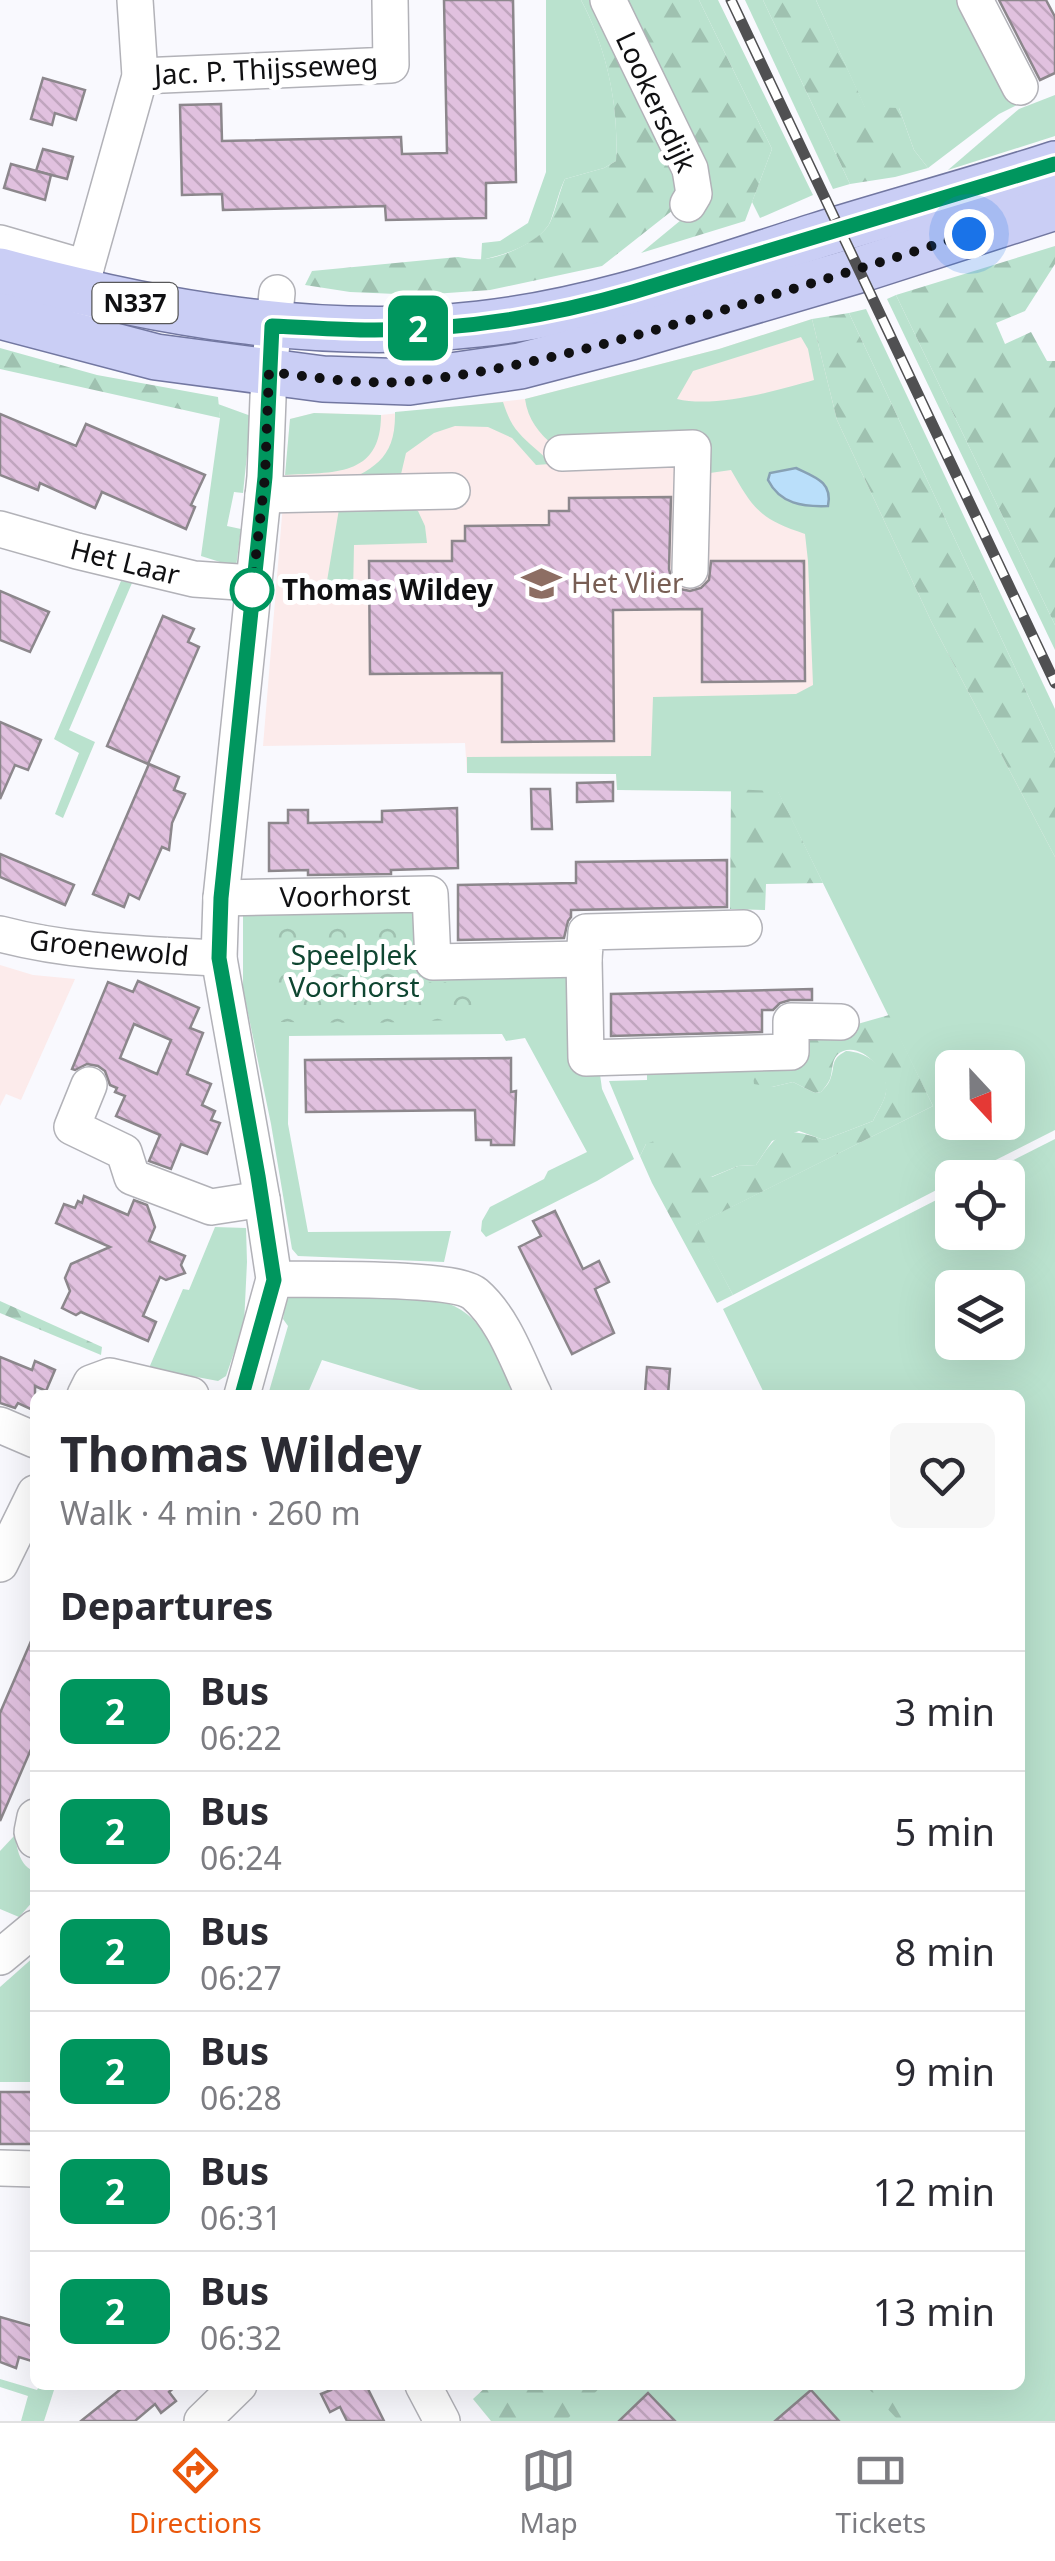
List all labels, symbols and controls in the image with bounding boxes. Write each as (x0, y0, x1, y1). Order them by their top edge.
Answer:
street label: Lookersdijk (608, 25, 706, 178)
street label: Jac. P. Thijsseweg (150, 43, 379, 93)
your location (944, 209, 994, 259)
road number: N337 (92, 283, 178, 323)
line badge: 2 (386, 296, 450, 360)
text: 2 (408, 305, 428, 352)
street label: Het Laar (67, 529, 184, 593)
school or university icon: Het Vlier (520, 562, 562, 604)
place label: Het Vlier (571, 563, 684, 601)
marker: Thomas Wildey (231, 569, 273, 611)
place label: Thomas Wildey (282, 570, 493, 608)
street label: Voorhorst (279, 875, 411, 915)
street label: Groenewold (28, 920, 191, 974)
park label: Speelplek Voorhorst (288, 935, 420, 1005)
north arrow (935, 1050, 1025, 1140)
map controls (935, 1050, 1025, 1360)
button: locate (935, 1160, 1025, 1250)
button: layers (935, 1270, 1025, 1360)
text: Thomas Wildey (60, 1421, 422, 1486)
button: heart (890, 1423, 995, 1528)
text: Walk · 4 min · 260 m (60, 1491, 361, 1534)
text: Departures (60, 1579, 273, 1631)
text: Bus (200, 1664, 269, 1716)
text: 3 min (895, 1685, 995, 1737)
text: 2 (105, 1688, 125, 1735)
text: 06:22 (200, 1716, 282, 1759)
text: Bus (200, 1784, 269, 1836)
text: 5 min (895, 1805, 995, 1857)
text: 2 (105, 1808, 125, 1855)
text: 06:24 (200, 1836, 282, 1879)
text: Bus (200, 1904, 269, 1956)
text: 8 min (895, 1925, 995, 1977)
text: 2 (105, 1928, 125, 1975)
text: 06:27 (200, 1956, 282, 1999)
text: Bus (200, 2024, 269, 2076)
text: 9 min (895, 2045, 995, 2097)
text: 2 (105, 2048, 125, 2095)
text: 06:28 (200, 2076, 282, 2119)
text: Bus (200, 2144, 269, 2196)
text: 12 min (873, 2165, 995, 2217)
text: 2 (105, 2168, 125, 2215)
text: 06:31 (200, 2196, 282, 2239)
text: Bus (200, 2264, 269, 2316)
text: 13 min (873, 2285, 995, 2337)
text: 2 (105, 2288, 125, 2335)
text: 06:32 (200, 2316, 282, 2359)
tab: Directions (129, 2443, 262, 2541)
tab: Map (520, 2443, 578, 2541)
tab: Tickets (836, 2443, 926, 2541)

